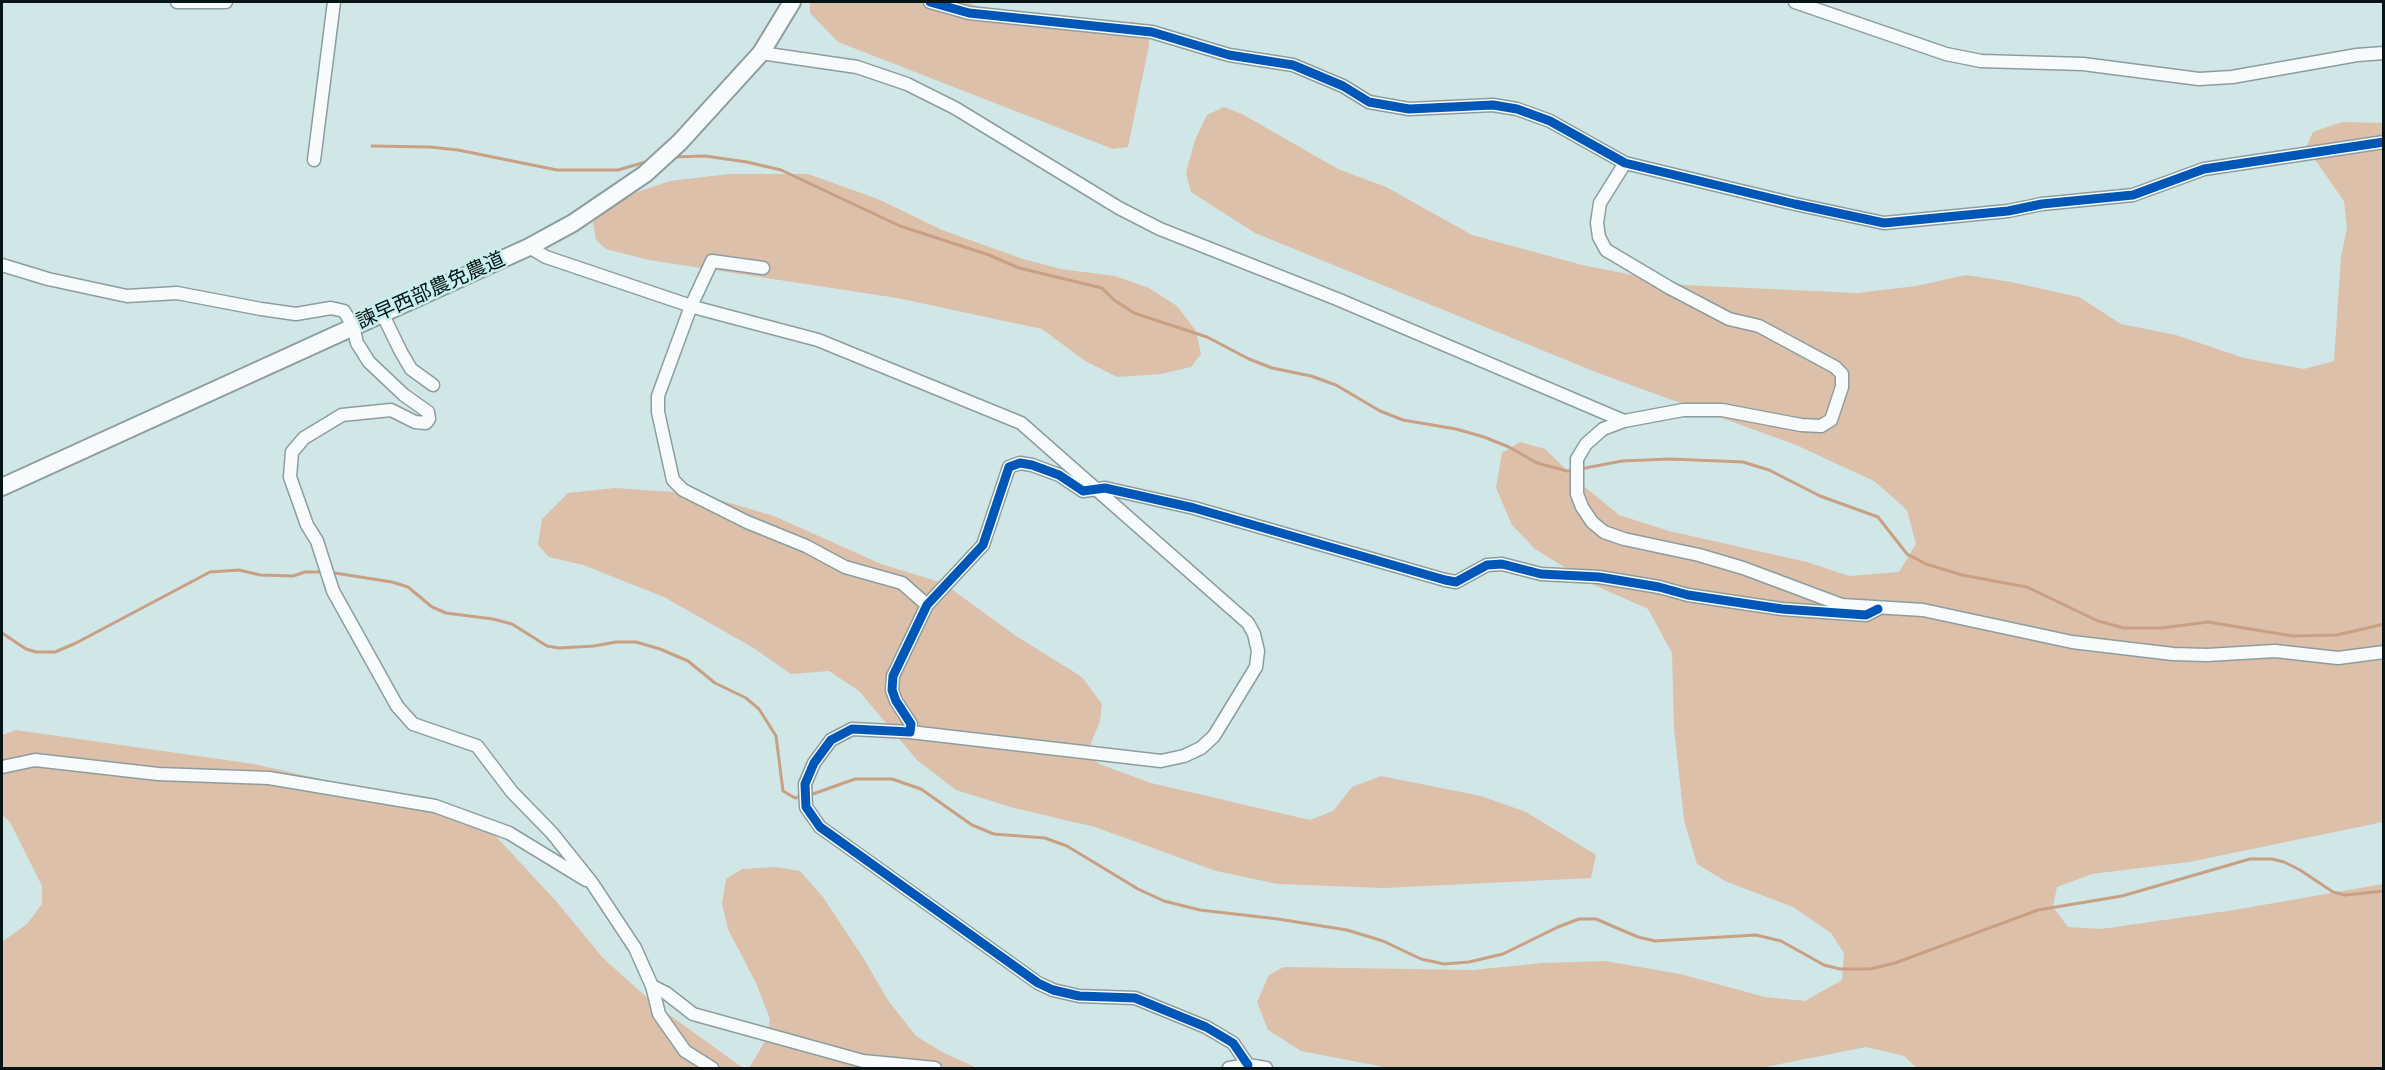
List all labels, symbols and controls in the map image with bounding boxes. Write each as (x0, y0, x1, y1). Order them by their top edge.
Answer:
street label: 諫早西部農免農道 (353, 247, 509, 335)

